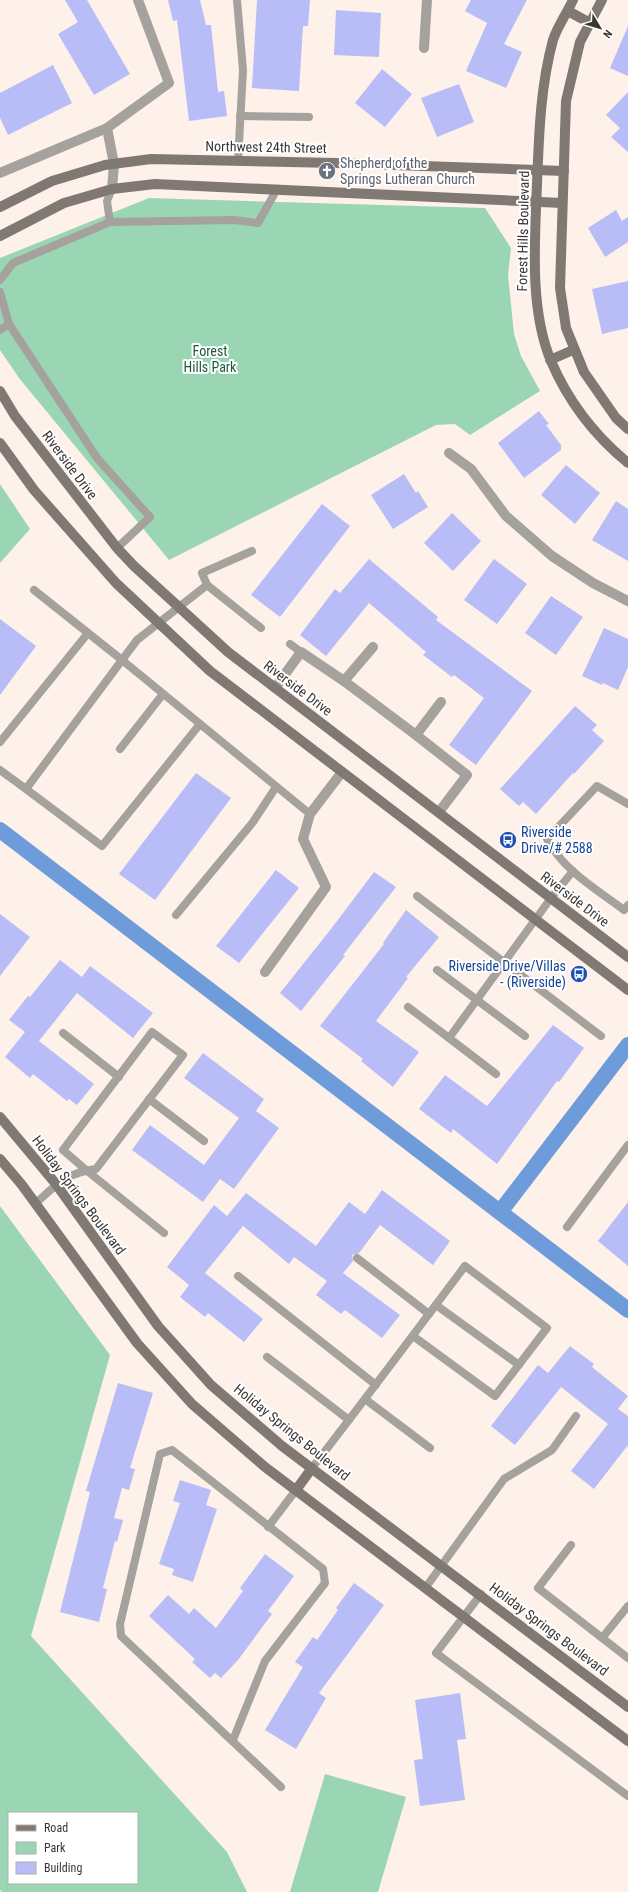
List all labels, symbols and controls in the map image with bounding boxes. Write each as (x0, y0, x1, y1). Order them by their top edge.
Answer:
north arrow (580, 8, 620, 48)
text: N (600, 27, 615, 41)
street label: Northwest 24th Street (205, 138, 327, 156)
place label: Shepherd of the Springs Lutheran Church (340, 155, 475, 187)
church icon: Shepherd of the Springs Lutheran Church (317, 161, 337, 181)
street label: Forest Hills Boulevard (514, 170, 532, 292)
park label: Forest Hills Park (184, 343, 237, 375)
street label: Riverside Drive (39, 428, 101, 503)
street label: Riverside Drive (261, 657, 336, 719)
place label: Riverside Drive/# 2588 (521, 824, 593, 856)
bus stop icon: Riverside Drive/# 2588 (498, 830, 518, 850)
street label: Riverside Drive (538, 868, 613, 930)
place label: Riverside Drive/Villas - (Riverside) (449, 958, 566, 991)
bus stop icon: Riverside Drive/Villas - (Riverside) (569, 964, 589, 984)
street label: Holiday Springs Boulevard (29, 1133, 129, 1257)
street label: Holiday Springs Boulevard (231, 1380, 353, 1484)
street label: Holiday Springs Boulevard (487, 1579, 611, 1679)
legend (8, 1812, 138, 1884)
text: Road (44, 1821, 68, 1835)
text: Park (44, 1841, 66, 1855)
text: Building (44, 1861, 82, 1875)

